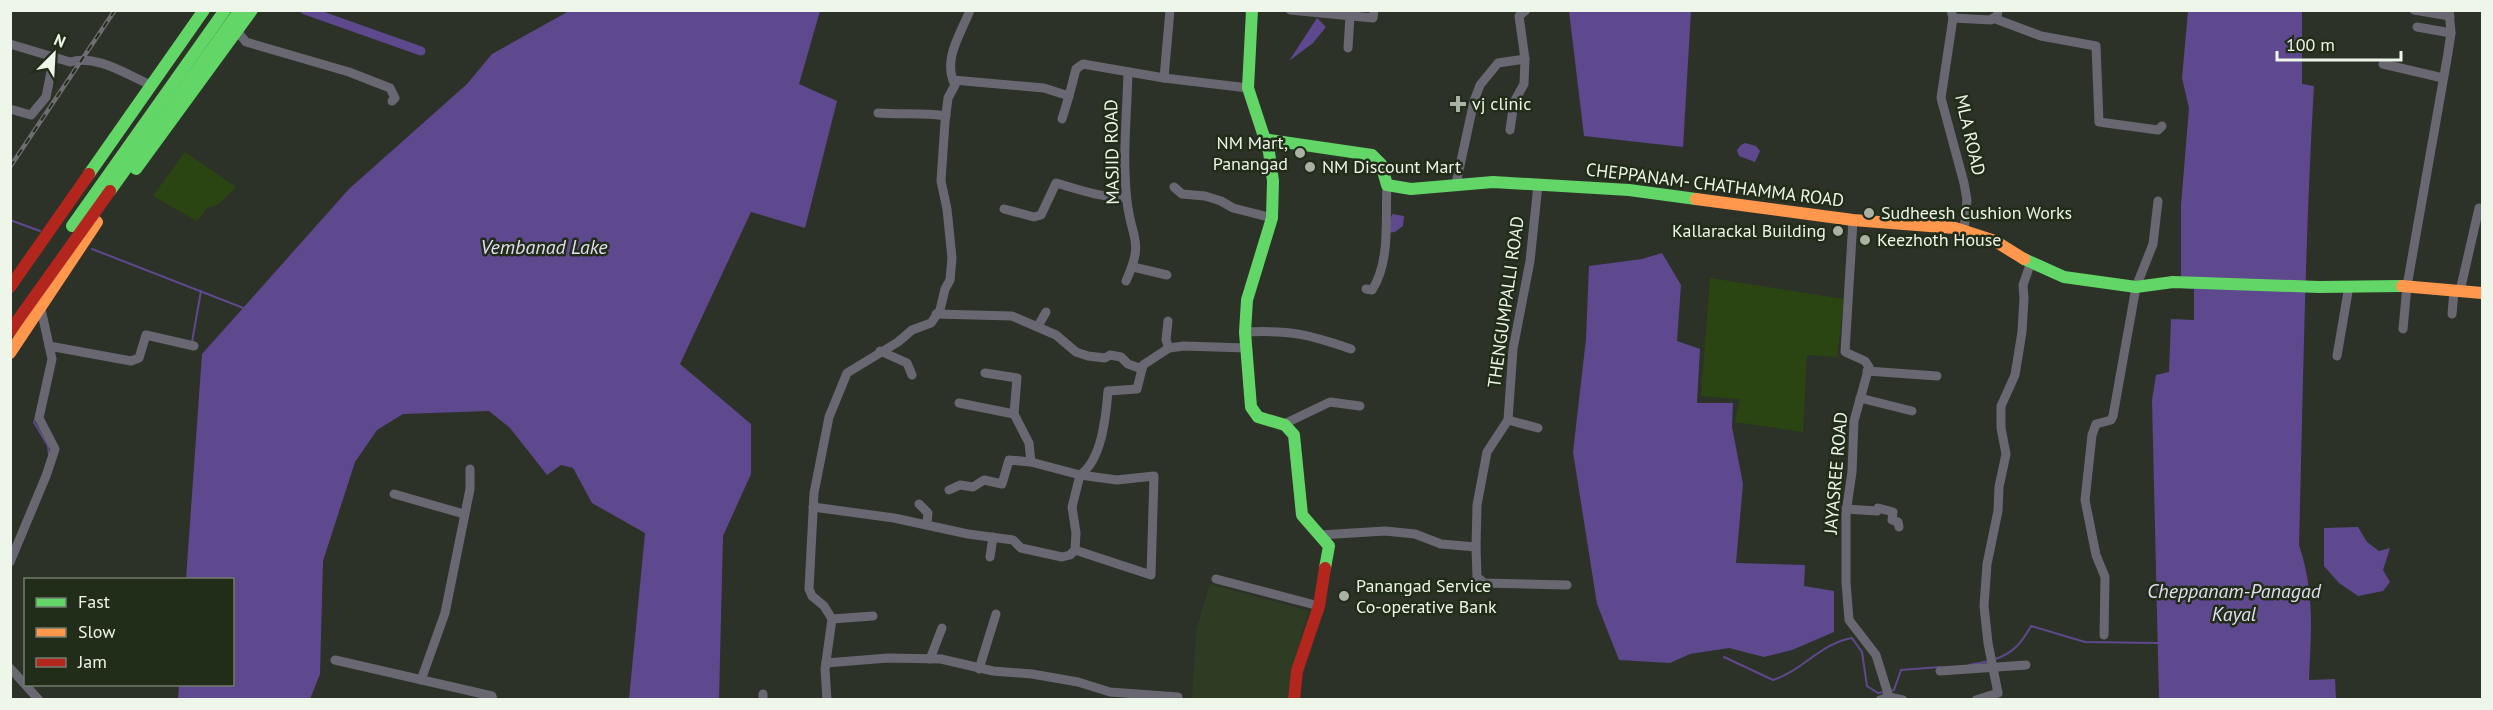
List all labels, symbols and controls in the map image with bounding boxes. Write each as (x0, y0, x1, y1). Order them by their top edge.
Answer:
north arrow (24, 24, 84, 84)
scale bar (2277, 24, 2402, 62)
text: N (51, 29, 69, 52)
text: 100 m (2286, 33, 2335, 56)
place label: vj clinic (1472, 92, 1531, 115)
street label: MLA ROAD (1950, 92, 1991, 178)
marker: vj clinic (1449, 95, 1467, 113)
street label: MASJID ROAD (1099, 99, 1124, 205)
place label: NM Mart, Panangad (1213, 131, 1288, 175)
marker: NM Mart, Panangad (1293, 146, 1307, 160)
place label: NM Discount Mart (1322, 155, 1461, 178)
street label: CHEPPANAM- CHATHAMMA ROAD (1585, 157, 1845, 212)
marker: NM Discount Mart (1303, 160, 1317, 174)
place label: Sudheesh Cushion Works (1881, 201, 2072, 224)
marker: Sudheesh Cushion Works (1862, 206, 1876, 220)
street label: THENGUMPALLI ROAD (1482, 215, 1529, 389)
place label: Kallarackal Building (1672, 219, 1826, 242)
marker: Kallarackal Building (1831, 224, 1845, 238)
place label: Keezhoth House (1877, 228, 2001, 251)
marker: Keezhoth House (1858, 233, 1872, 247)
water label: Vembanad Lake (480, 234, 608, 260)
street label: JAYASREE ROAD (1819, 411, 1852, 536)
place label: Panangad Service Co-operative Bank (1356, 574, 1497, 618)
legend (24, 578, 234, 686)
water label: Cheppanam-Panagad Kayal (2147, 578, 2322, 627)
marker: Panangad Service Co-operative Bank (1337, 589, 1351, 603)
text: Fast (78, 590, 110, 613)
text: Slow (78, 620, 116, 643)
text: Jam (77, 650, 107, 673)

